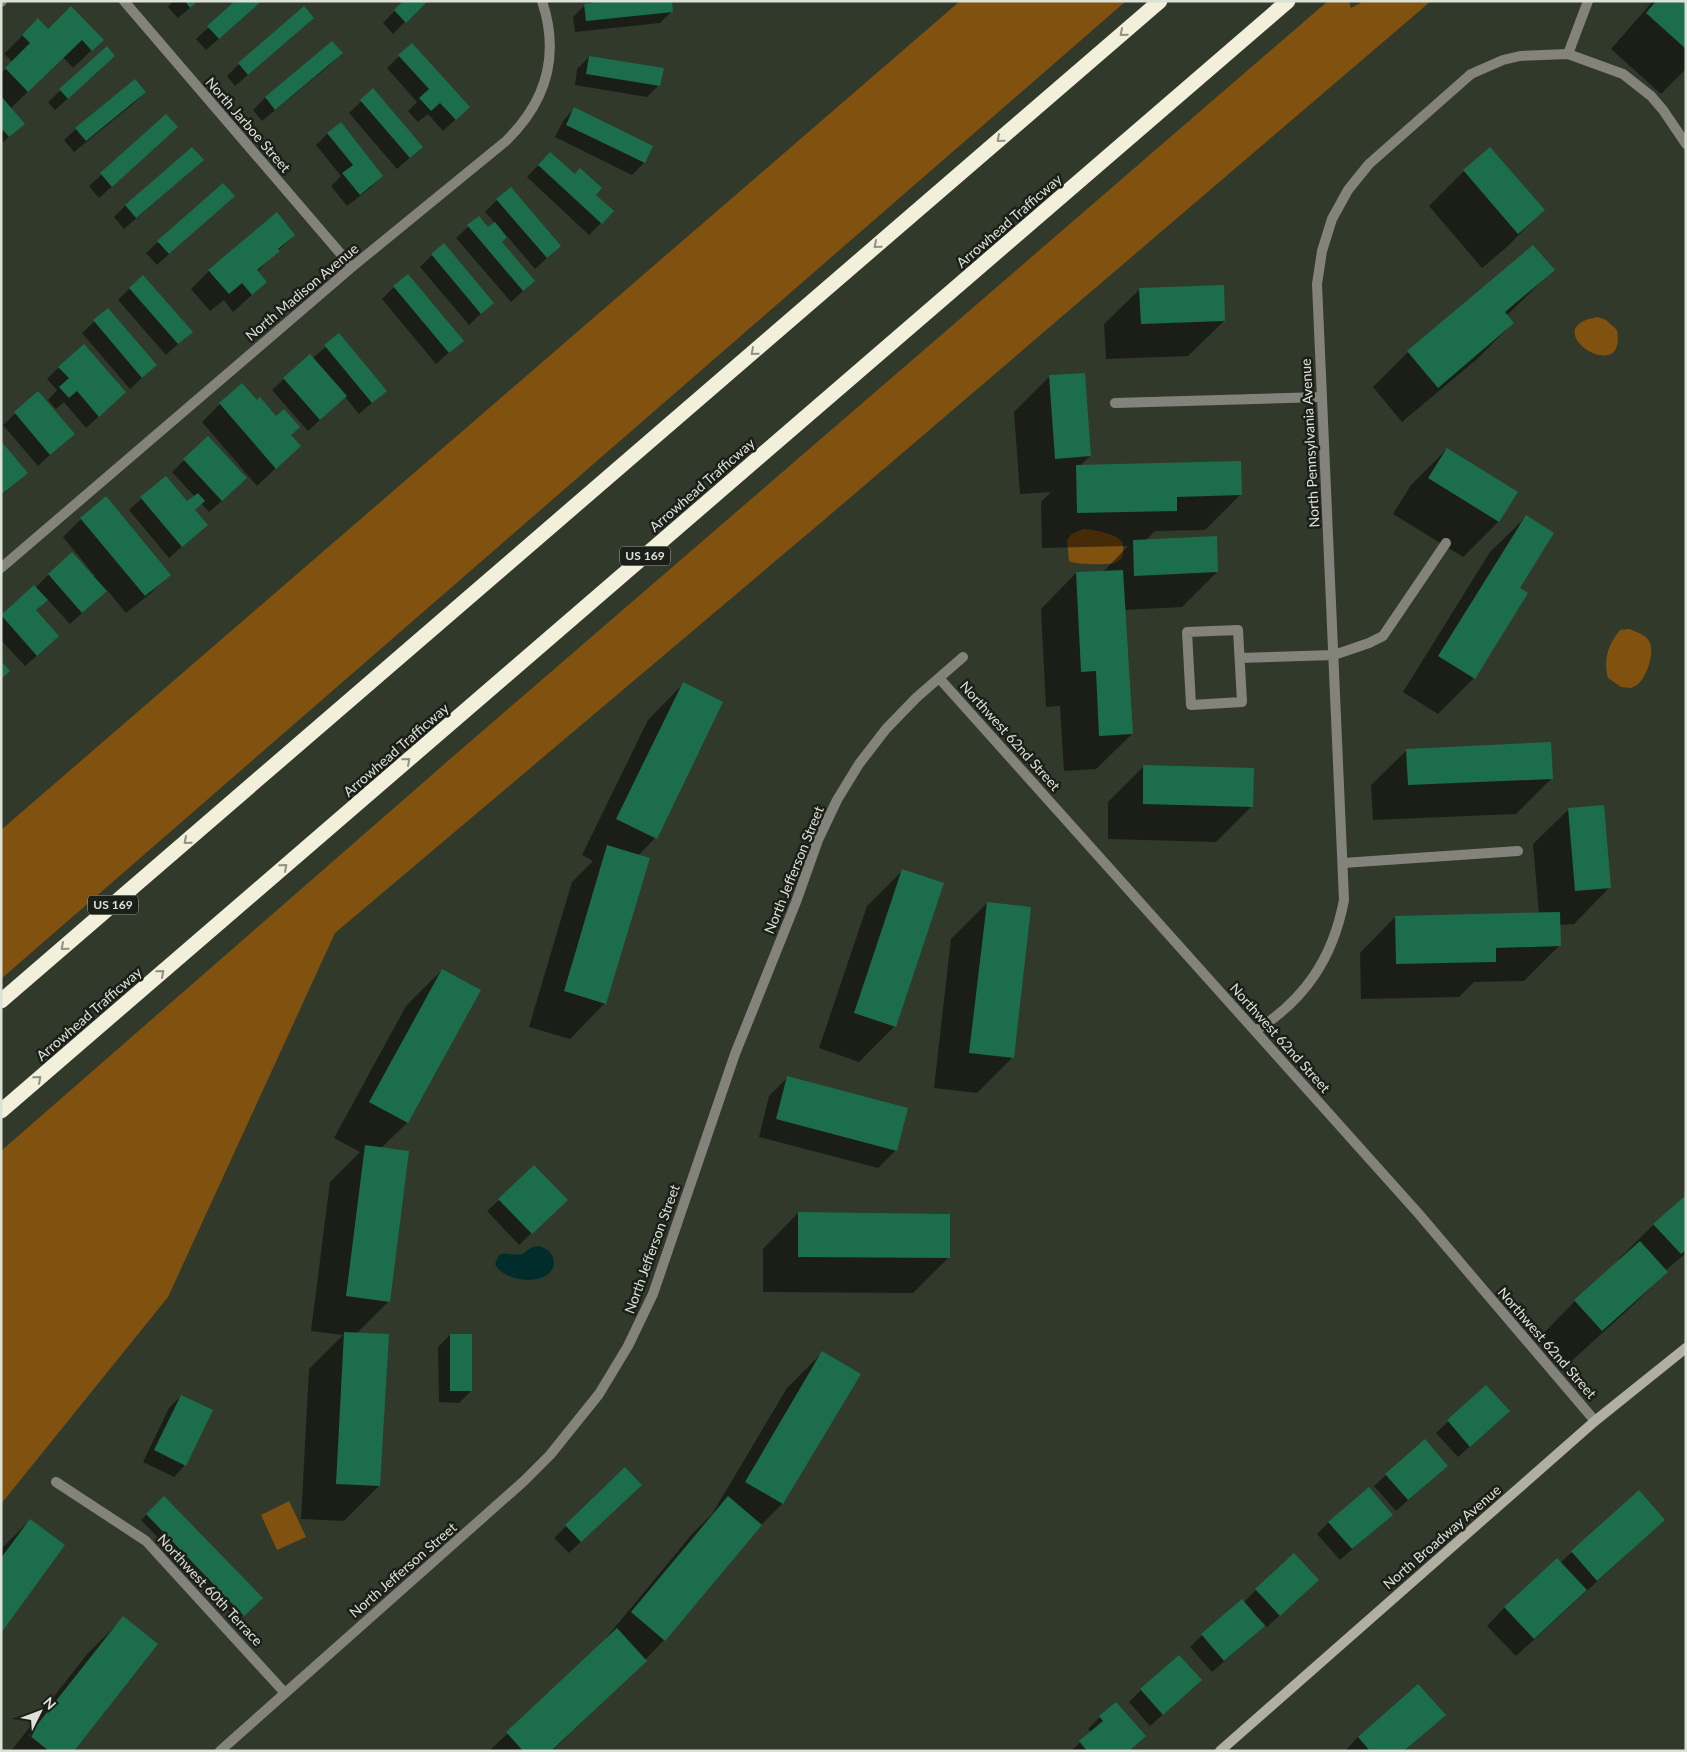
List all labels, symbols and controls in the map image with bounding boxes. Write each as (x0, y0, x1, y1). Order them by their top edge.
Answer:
one-way arrow (1119, 27, 1128, 36)
street label: North Jarboe Street (202, 74, 294, 176)
one-way arrow (996, 134, 1005, 143)
street label: Arrowhead Trafficway (953, 170, 1065, 271)
street label: North Madison Avenue (242, 239, 362, 344)
one-way arrow (873, 240, 882, 249)
one-way arrow (750, 346, 759, 355)
street label: North Pennsylvania Avenue (1297, 358, 1322, 528)
street label: Arrowhead Trafficway (646, 434, 758, 535)
road number: US 169 (620, 546, 670, 566)
street label: Northwest 62nd Street (957, 677, 1064, 794)
street label: Arrowhead Trafficway (340, 699, 452, 800)
one-way arrow (402, 757, 411, 766)
street label: North Jefferson Street (760, 803, 827, 936)
one-way arrow (184, 835, 193, 844)
one-way arrow (279, 864, 288, 873)
road number: US 169 (88, 896, 138, 914)
one-way arrow (61, 941, 70, 950)
street label: Arrowhead Trafficway (33, 963, 145, 1064)
one-way arrow (156, 970, 165, 979)
street label: Northwest 62nd Street (1227, 979, 1334, 1096)
one-way arrow (33, 1076, 42, 1085)
street label: North Jefferson Street (620, 1182, 683, 1316)
street label: Northwest 62nd Street (1495, 1284, 1600, 1402)
street label: North Broadway Avenue (1379, 1481, 1504, 1592)
street label: North Jefferson Street (346, 1518, 460, 1621)
street label: Northwest 60th Terrace (154, 1530, 267, 1649)
north arrow (15, 1687, 65, 1737)
text: N (40, 1693, 60, 1713)

